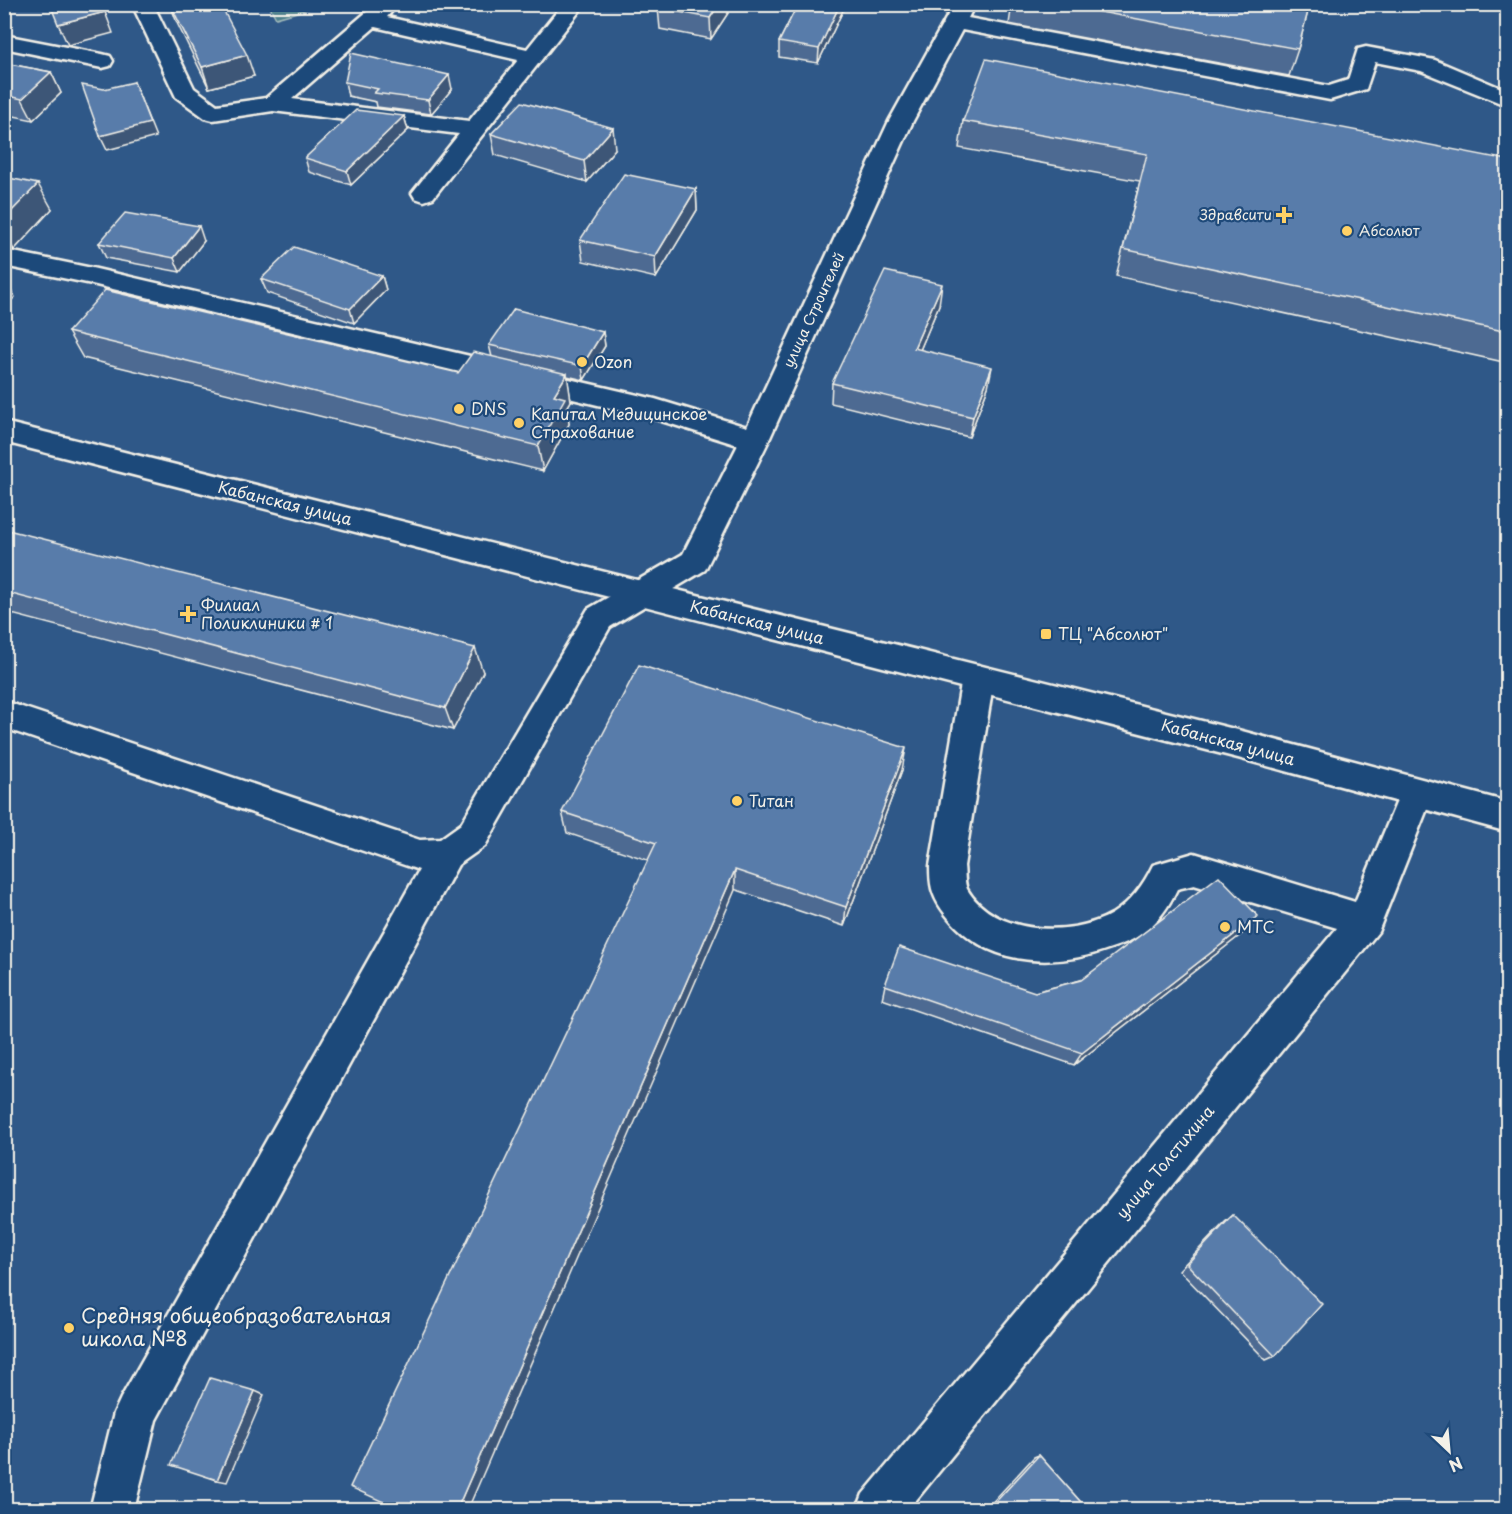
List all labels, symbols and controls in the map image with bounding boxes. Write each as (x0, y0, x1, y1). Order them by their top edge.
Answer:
place label: Здравсити (1199, 204, 1272, 225)
marker: Здравсити (1277, 208, 1291, 222)
place label: Абсолют (1359, 220, 1420, 241)
marker: Абсолют (1340, 224, 1354, 238)
street label: улица Строителей (778, 249, 849, 371)
place label: Ozon (594, 349, 632, 373)
marker: Ozon (575, 355, 589, 369)
place label: DNS (471, 396, 506, 420)
place label: Капитал Медицинское Страхование (531, 401, 708, 443)
marker: DNS (452, 402, 466, 416)
marker: Капитал Медицинское Страхование (512, 416, 526, 430)
street label: Кабанская улица (216, 474, 355, 530)
place label: Филиал Поликлиники # 1 (201, 592, 333, 634)
street label: Кабанская улица (688, 593, 827, 649)
marker: Филиал Поликлиники # 1 (179, 605, 197, 623)
place label: ТЦ "Абсолют" (1058, 621, 1168, 645)
marker: ТЦ "Абсолют" (1039, 627, 1053, 641)
street label: Кабанская улица (1159, 712, 1298, 770)
place label: Титан (749, 788, 794, 812)
marker: Титан (730, 794, 744, 808)
place label: МТС (1237, 914, 1275, 938)
marker: МТС (1218, 920, 1232, 934)
street label: улица Толстихина (1110, 1099, 1219, 1223)
place label: Средняя общеобразовательная школа №8 (81, 1300, 391, 1353)
marker: Средняя общеобразовательная школа №8 (62, 1321, 76, 1335)
north arrow (1419, 1421, 1479, 1481)
text: N (1445, 1452, 1467, 1479)

